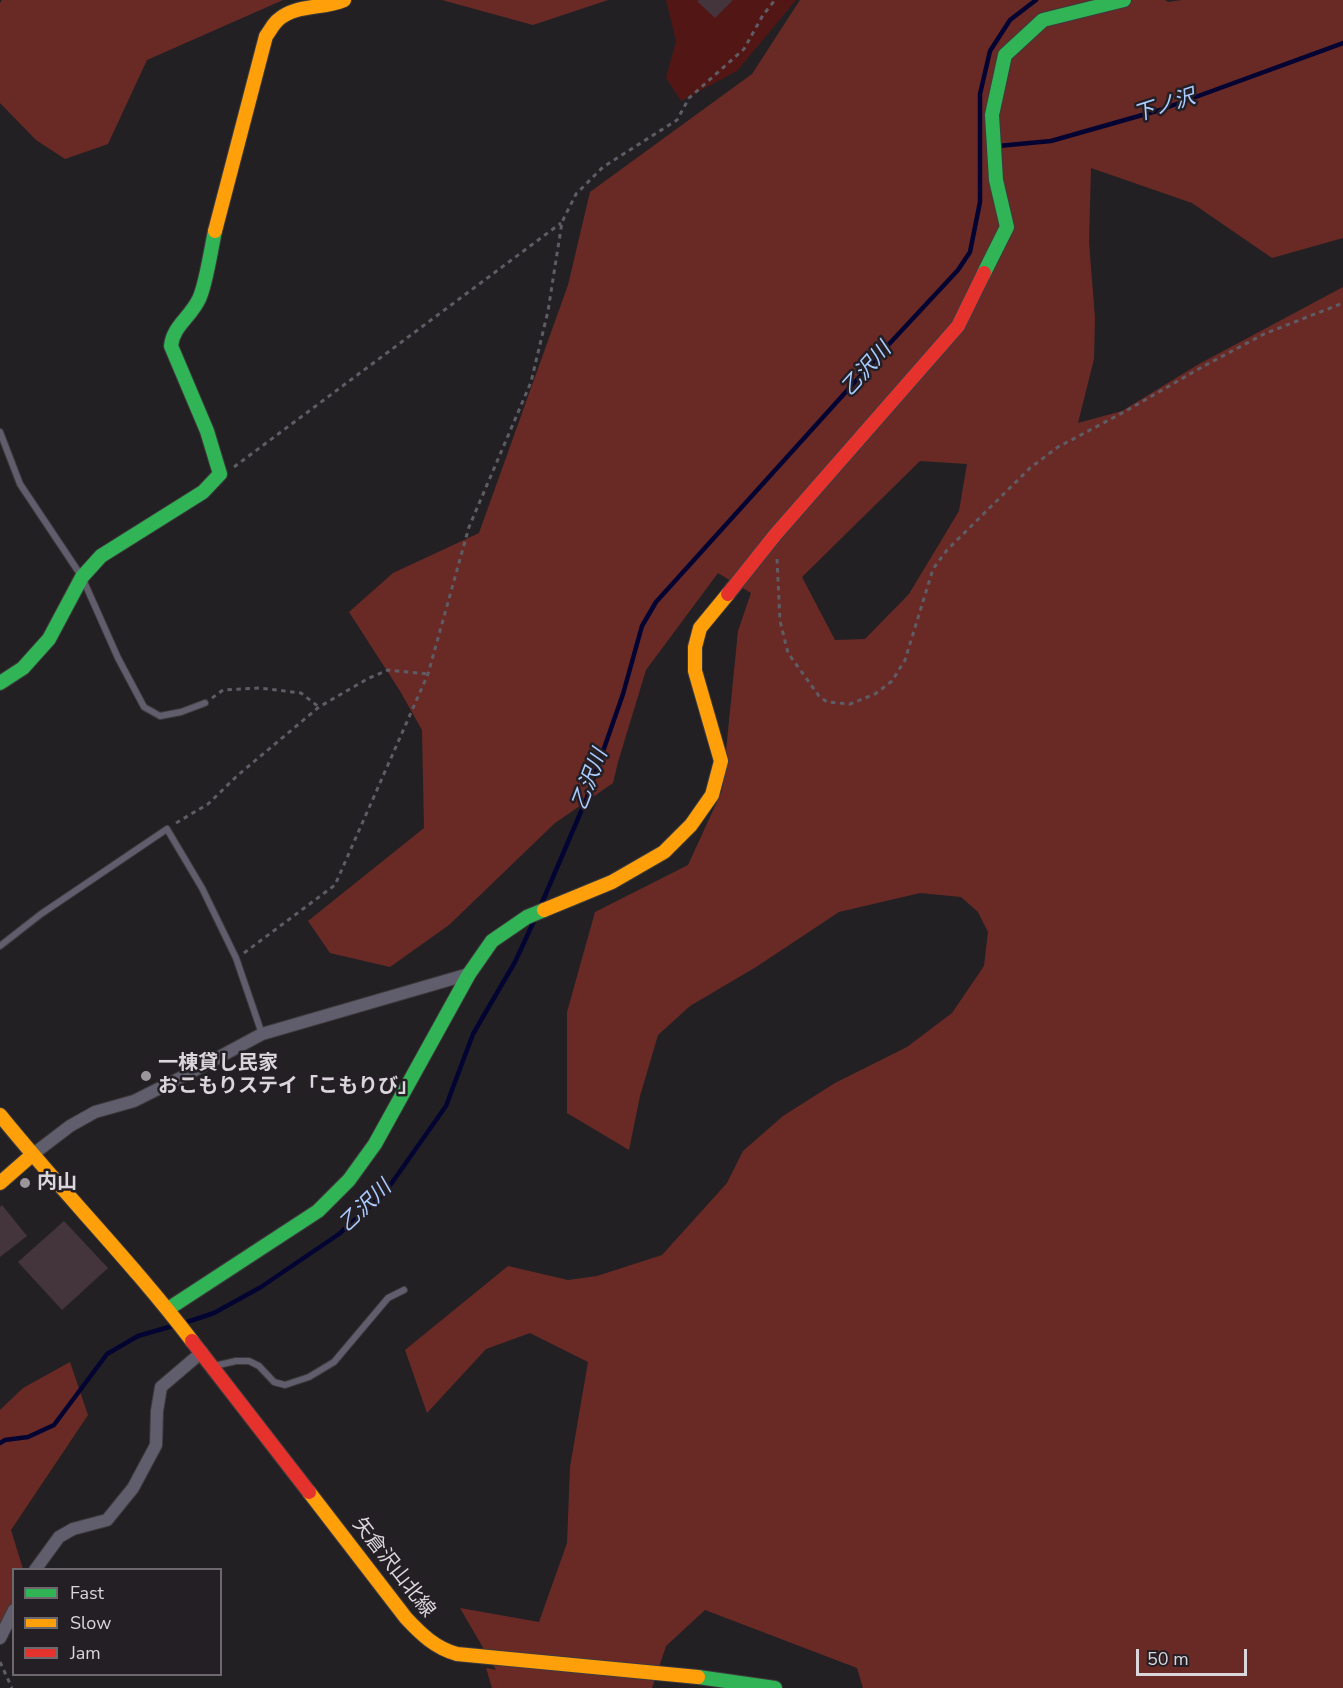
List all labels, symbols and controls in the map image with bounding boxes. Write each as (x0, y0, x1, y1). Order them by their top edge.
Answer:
water label: 下ノ沢 (1131, 85, 1199, 129)
water label: 乙沢川 (837, 338, 897, 402)
water label: 乙沢川 (568, 746, 614, 814)
place label: 一棟貸し民家 おこもりステイ「こもりび」 (158, 1052, 418, 1099)
marker: 一棟貸し民家 おこもりステイ「こもりび」 (139, 1069, 153, 1083)
place label: 内山 (37, 1171, 77, 1195)
marker: 内山 (18, 1176, 32, 1190)
water label: 乙沢川 (335, 1176, 397, 1238)
street label: 矢倉沢山北線 (347, 1513, 439, 1623)
legend (12, 1568, 222, 1676)
text: Fast (70, 1581, 104, 1605)
text: Slow (70, 1611, 111, 1635)
scale bar (1139, 1637, 1250, 1675)
text: Jam (70, 1641, 101, 1665)
text: 50 m (1147, 1647, 1189, 1671)

